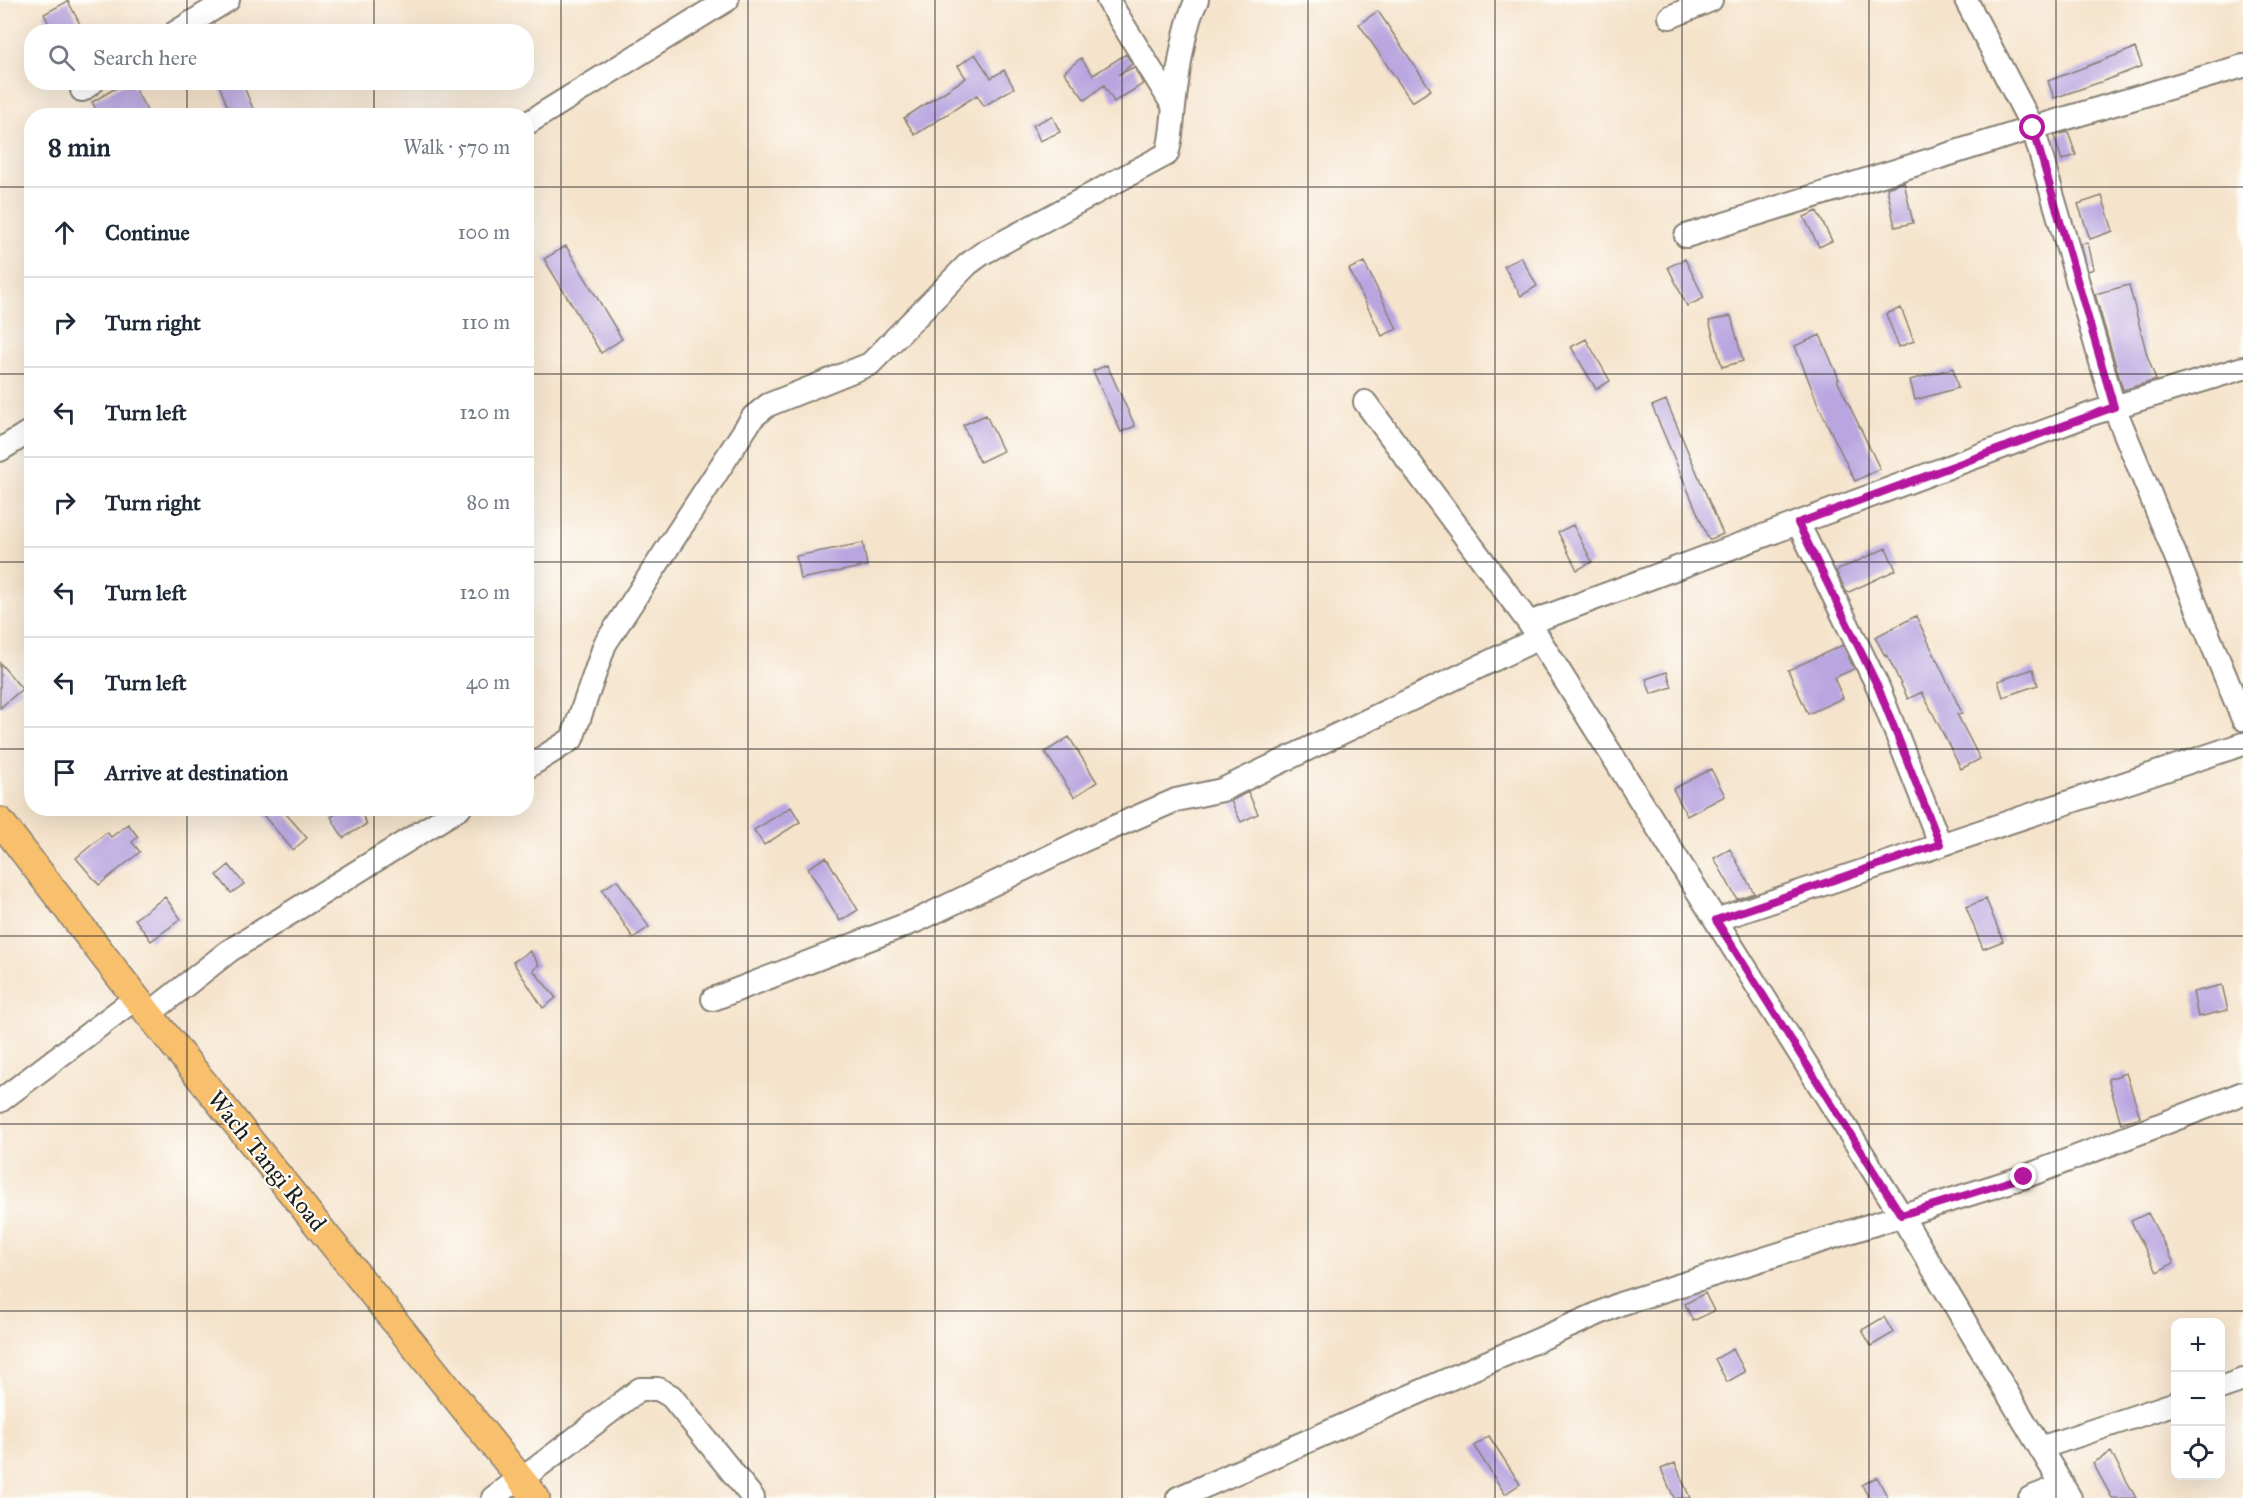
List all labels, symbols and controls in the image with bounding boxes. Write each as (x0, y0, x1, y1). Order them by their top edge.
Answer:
search box (24, 24, 534, 90)
icon: search (45, 41, 78, 74)
text: Search here (93, 44, 197, 71)
route start (2019, 114, 2045, 140)
text: 8 min (48, 131, 111, 163)
text: Walk · 570 m (403, 135, 510, 159)
icon: ahead (48, 216, 81, 249)
text: Continue (105, 219, 190, 246)
text: 100 m (458, 220, 510, 244)
icon: right (48, 306, 81, 339)
text: Turn right (105, 309, 201, 336)
text: 110 m (462, 310, 510, 334)
icon: left (48, 396, 81, 429)
text: Turn left (105, 399, 187, 426)
text: 120 m (459, 400, 510, 424)
icon: right (48, 486, 81, 519)
text: Turn right (105, 489, 201, 516)
text: 80 m (467, 490, 510, 514)
icon: left (48, 576, 81, 609)
text: Turn left (105, 579, 187, 606)
text: 120 m (459, 580, 510, 604)
icon: left (48, 666, 81, 699)
text: Turn left (105, 669, 187, 696)
text: 40 m (466, 670, 510, 694)
icon: arrive (48, 756, 81, 789)
text: Arrive at destination (105, 759, 288, 786)
street label: Wach Tangi Road (201, 1084, 333, 1238)
route end (2010, 1163, 2036, 1189)
map controls (2171, 1318, 2225, 1480)
button: + (2171, 1318, 2225, 1372)
button: − (2171, 1372, 2225, 1426)
button: locate (2171, 1426, 2225, 1480)

